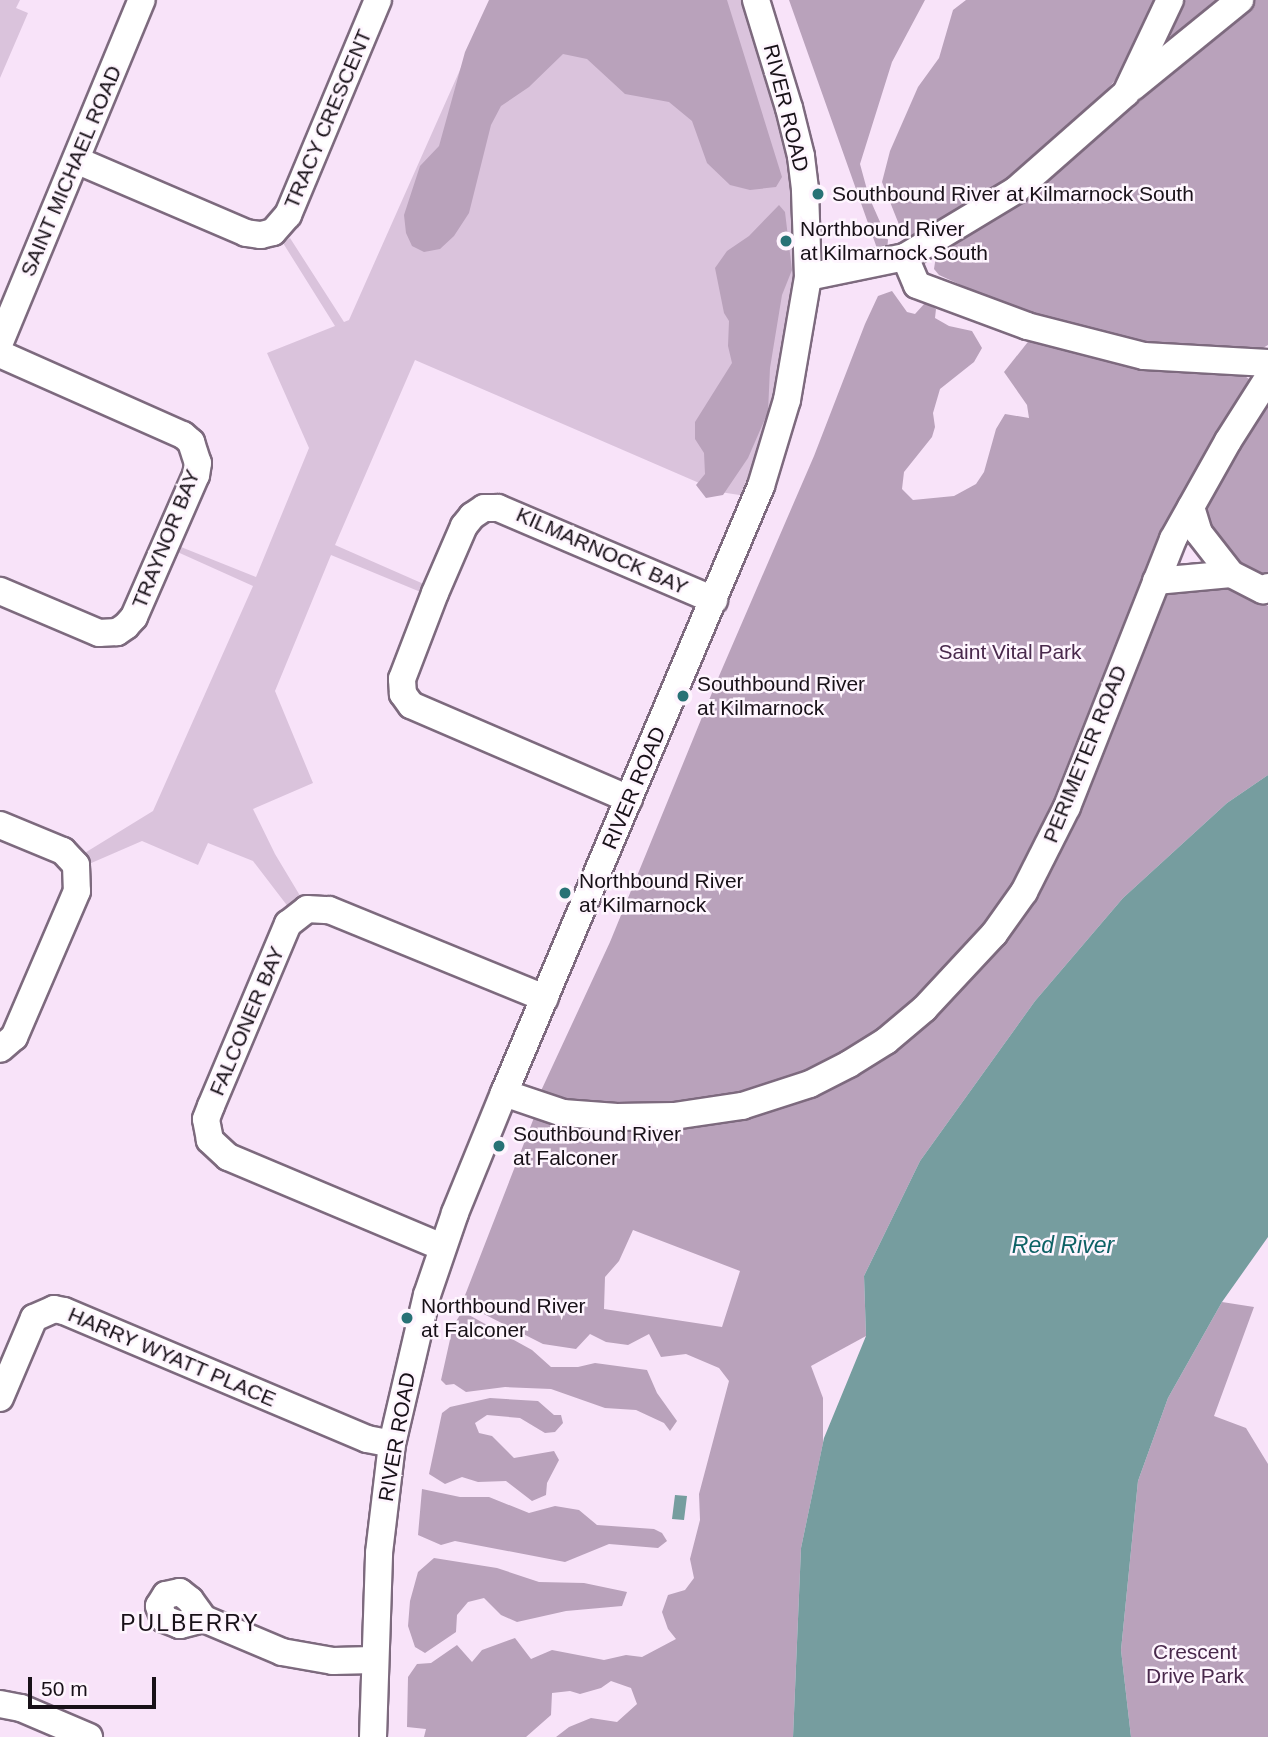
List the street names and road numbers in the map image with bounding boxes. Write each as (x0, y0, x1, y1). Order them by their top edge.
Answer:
street label: TRACY CRESCENT (279, 25, 377, 213)
street label: RIVER ROAD (758, 42, 814, 174)
street label: SAINT MICHAEL ROAD (15, 61, 127, 281)
street label: TRAYNOR BAY (127, 466, 205, 612)
street label: KILMARNOCK BAY (512, 502, 692, 600)
street label: PERIMETER ROAD (1038, 662, 1132, 846)
street label: RIVER ROAD (597, 723, 671, 853)
street label: FALCONER BAY (204, 943, 290, 1099)
street label: HARRY WYATT PLACE (64, 1302, 280, 1412)
street label: RIVER ROAD (373, 1370, 421, 1504)

